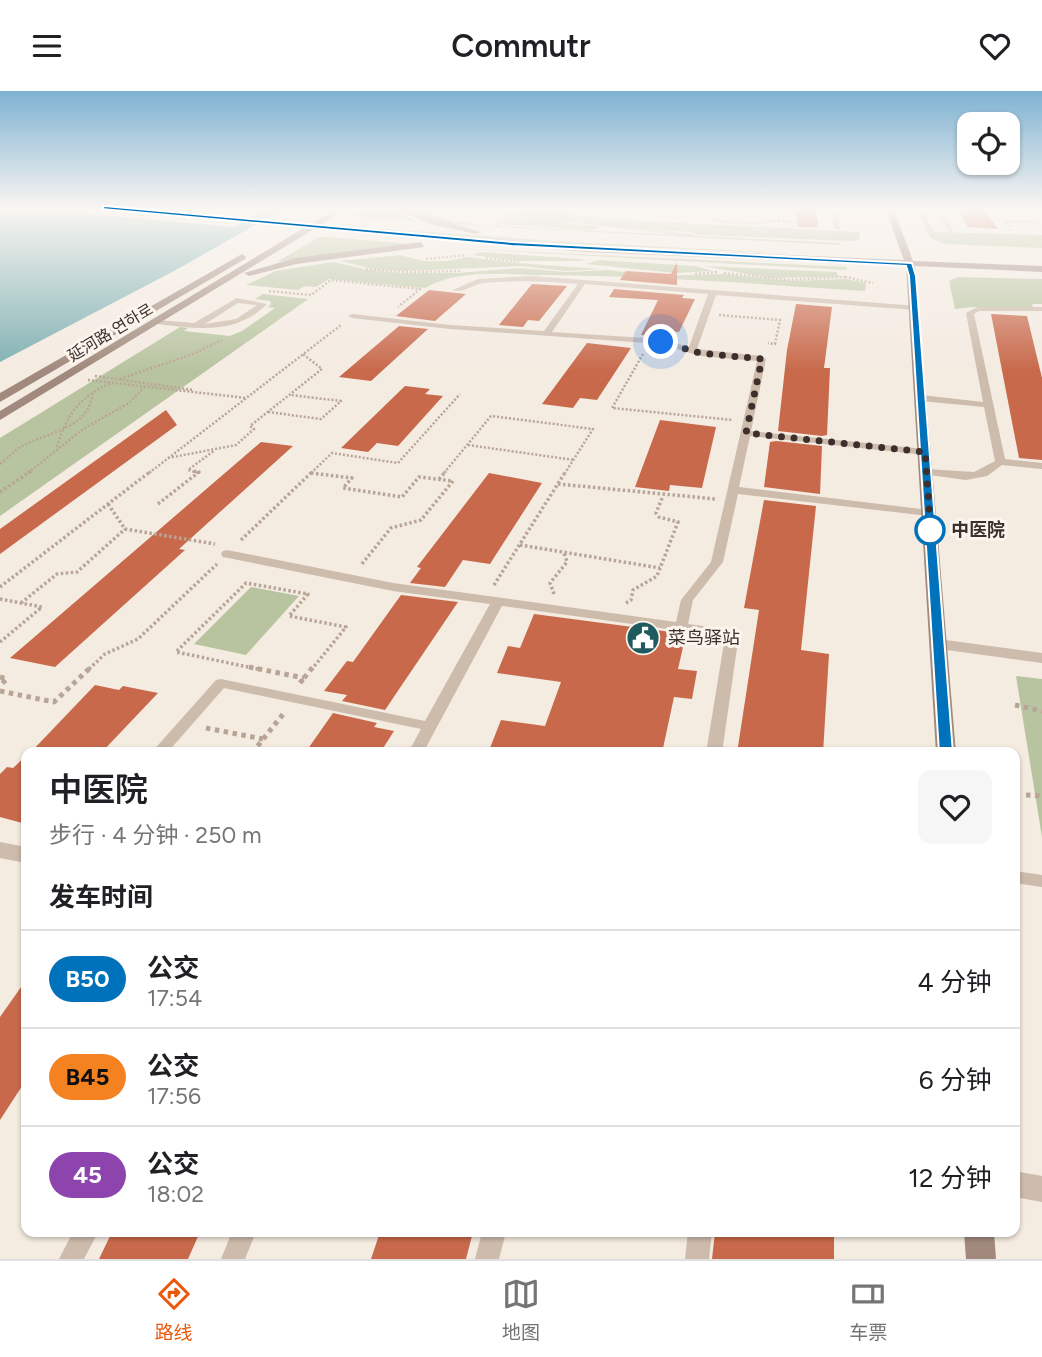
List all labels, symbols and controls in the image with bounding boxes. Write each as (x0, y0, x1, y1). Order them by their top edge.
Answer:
icon: menu (28, 27, 66, 65)
text: Commutr (451, 27, 591, 65)
icon: heart (976, 27, 1014, 65)
map controls (957, 112, 1020, 175)
button: locate (957, 112, 1020, 175)
street label: 延河路 연하로 (64, 299, 157, 365)
your location (643, 324, 678, 359)
marker: 中医院 (915, 515, 945, 545)
place label: 中医院 (951, 519, 1005, 541)
public building icon: 菜鸟驿站 (624, 619, 662, 657)
place label: 菜鸟驿站 (668, 627, 740, 649)
text: 中医院 (49, 770, 148, 809)
button: heart (918, 770, 992, 844)
text: 步行 · 4 分钟 · 250 m (49, 821, 261, 849)
text: 发车时间 (49, 881, 153, 913)
text: 公交 (147, 952, 199, 984)
text: B50 (65, 964, 110, 993)
text: 4 分钟 (917, 966, 992, 998)
text: 17:54 (147, 984, 202, 1012)
text: 公交 (147, 1050, 199, 1082)
text: B45 (66, 1062, 109, 1091)
text: 6 分钟 (919, 1064, 992, 1096)
text: 17:56 (147, 1082, 201, 1110)
text: 公交 (147, 1148, 199, 1180)
text: 45 (73, 1160, 102, 1189)
text: 12 分钟 (908, 1162, 992, 1194)
text: 18:02 (147, 1180, 204, 1208)
tab: 路线 (155, 1275, 193, 1344)
tab: 地图 (502, 1275, 540, 1344)
tab: 车票 (849, 1275, 887, 1344)

